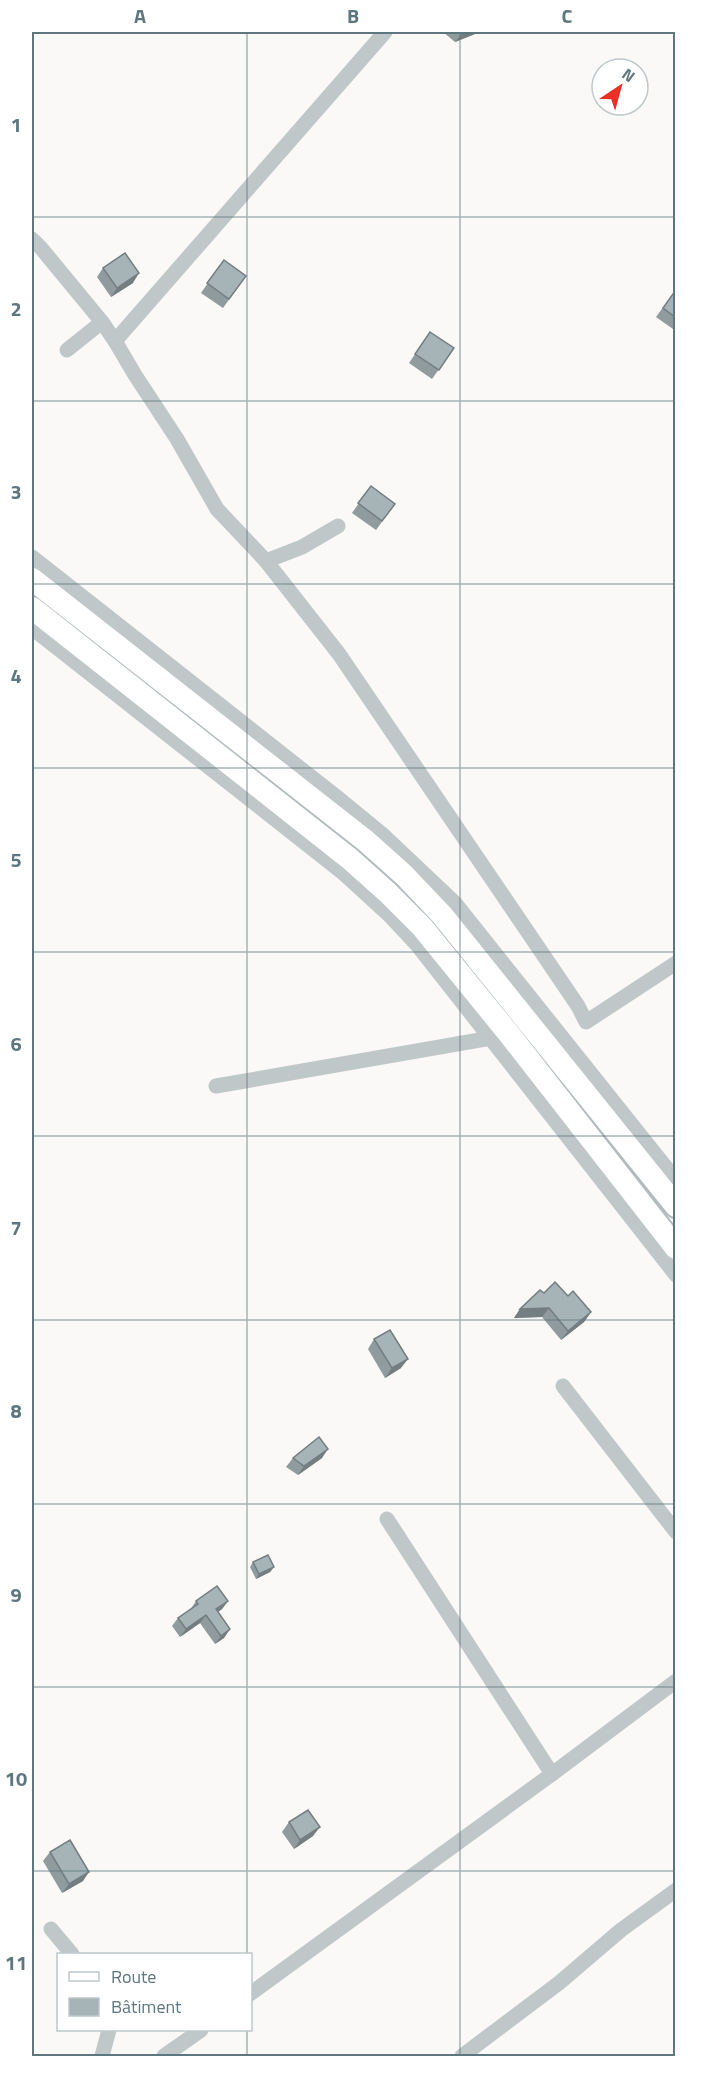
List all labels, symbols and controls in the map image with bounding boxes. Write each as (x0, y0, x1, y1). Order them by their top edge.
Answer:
text: A (134, 0, 146, 31)
text: B (347, 0, 359, 31)
text: C (562, 0, 573, 31)
north arrow (590, 57, 650, 117)
text: N (617, 62, 640, 88)
text: 1 (10, 109, 22, 140)
text: 2 (10, 293, 22, 324)
text: 3 (10, 476, 22, 507)
text: 4 (10, 660, 22, 691)
text: 5 (10, 844, 22, 875)
text: 6 (10, 1028, 22, 1059)
text: 7 (10, 1212, 22, 1243)
text: 8 (10, 1395, 22, 1426)
text: 9 (10, 1579, 22, 1610)
text: 10 (5, 1763, 27, 1794)
text: 11 (5, 1947, 27, 1978)
legend (57, 1953, 252, 2031)
text: Route (111, 1963, 156, 1990)
text: Bâtiment (111, 1993, 182, 2020)

